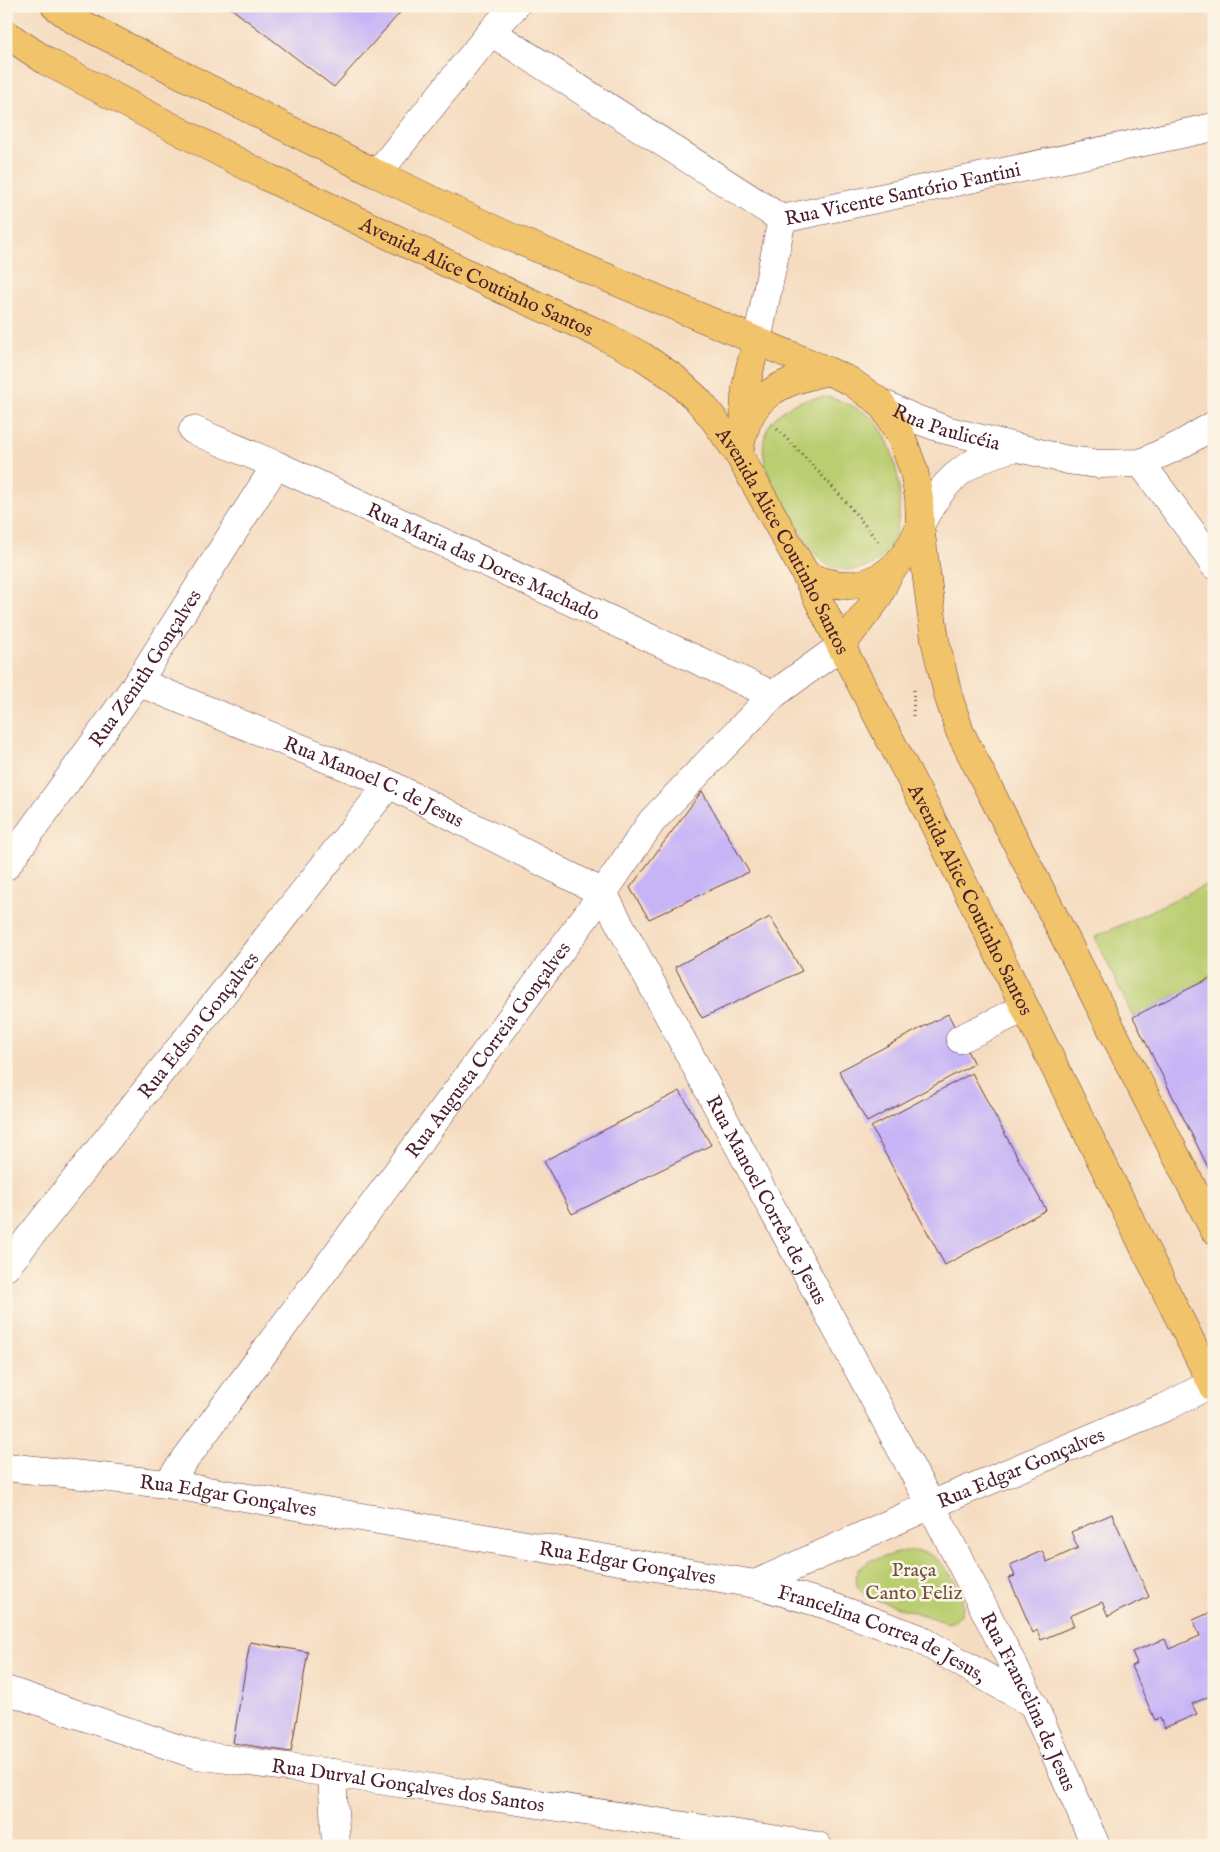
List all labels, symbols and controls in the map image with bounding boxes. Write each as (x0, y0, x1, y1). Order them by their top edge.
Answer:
street label: Rua Vicente Santório Fantini (783, 158, 1023, 232)
street label: Avenida Alice Coutinho Santos (354, 212, 597, 343)
street label: Rua Paulicéia (888, 399, 1003, 457)
street label: Avenida Alice Coutinho Santos (709, 422, 854, 659)
street label: Rua Maria das Dores Machado (363, 498, 604, 627)
street label: Rua Zenith Gonçalves (84, 585, 208, 752)
street label: Rua Manoel C. de Jesus (280, 732, 468, 834)
street label: Avenida Alice Coutinho Santos (901, 779, 1038, 1020)
street label: Rua Augusta Correia Gonçalves (401, 937, 577, 1163)
street label: Rua Edson Gonçalves (133, 947, 265, 1104)
street label: Rua Manoel Corrêa de Jesus (700, 1091, 832, 1309)
street label: Rua Edgar Gonçalves (934, 1423, 1109, 1515)
street label: Rua Edgar Gonçalves (138, 1470, 318, 1523)
street label: Rua Edgar Gonçalves (537, 1536, 718, 1591)
park label: Praça Canto Feliz (865, 1558, 963, 1606)
street label: Francelina Correa de Jesus, (775, 1580, 990, 1688)
street label: Rua Francelina de Jesus (974, 1608, 1081, 1795)
street label: Rua Durval Gonçalves dos Santos (270, 1754, 546, 1819)

